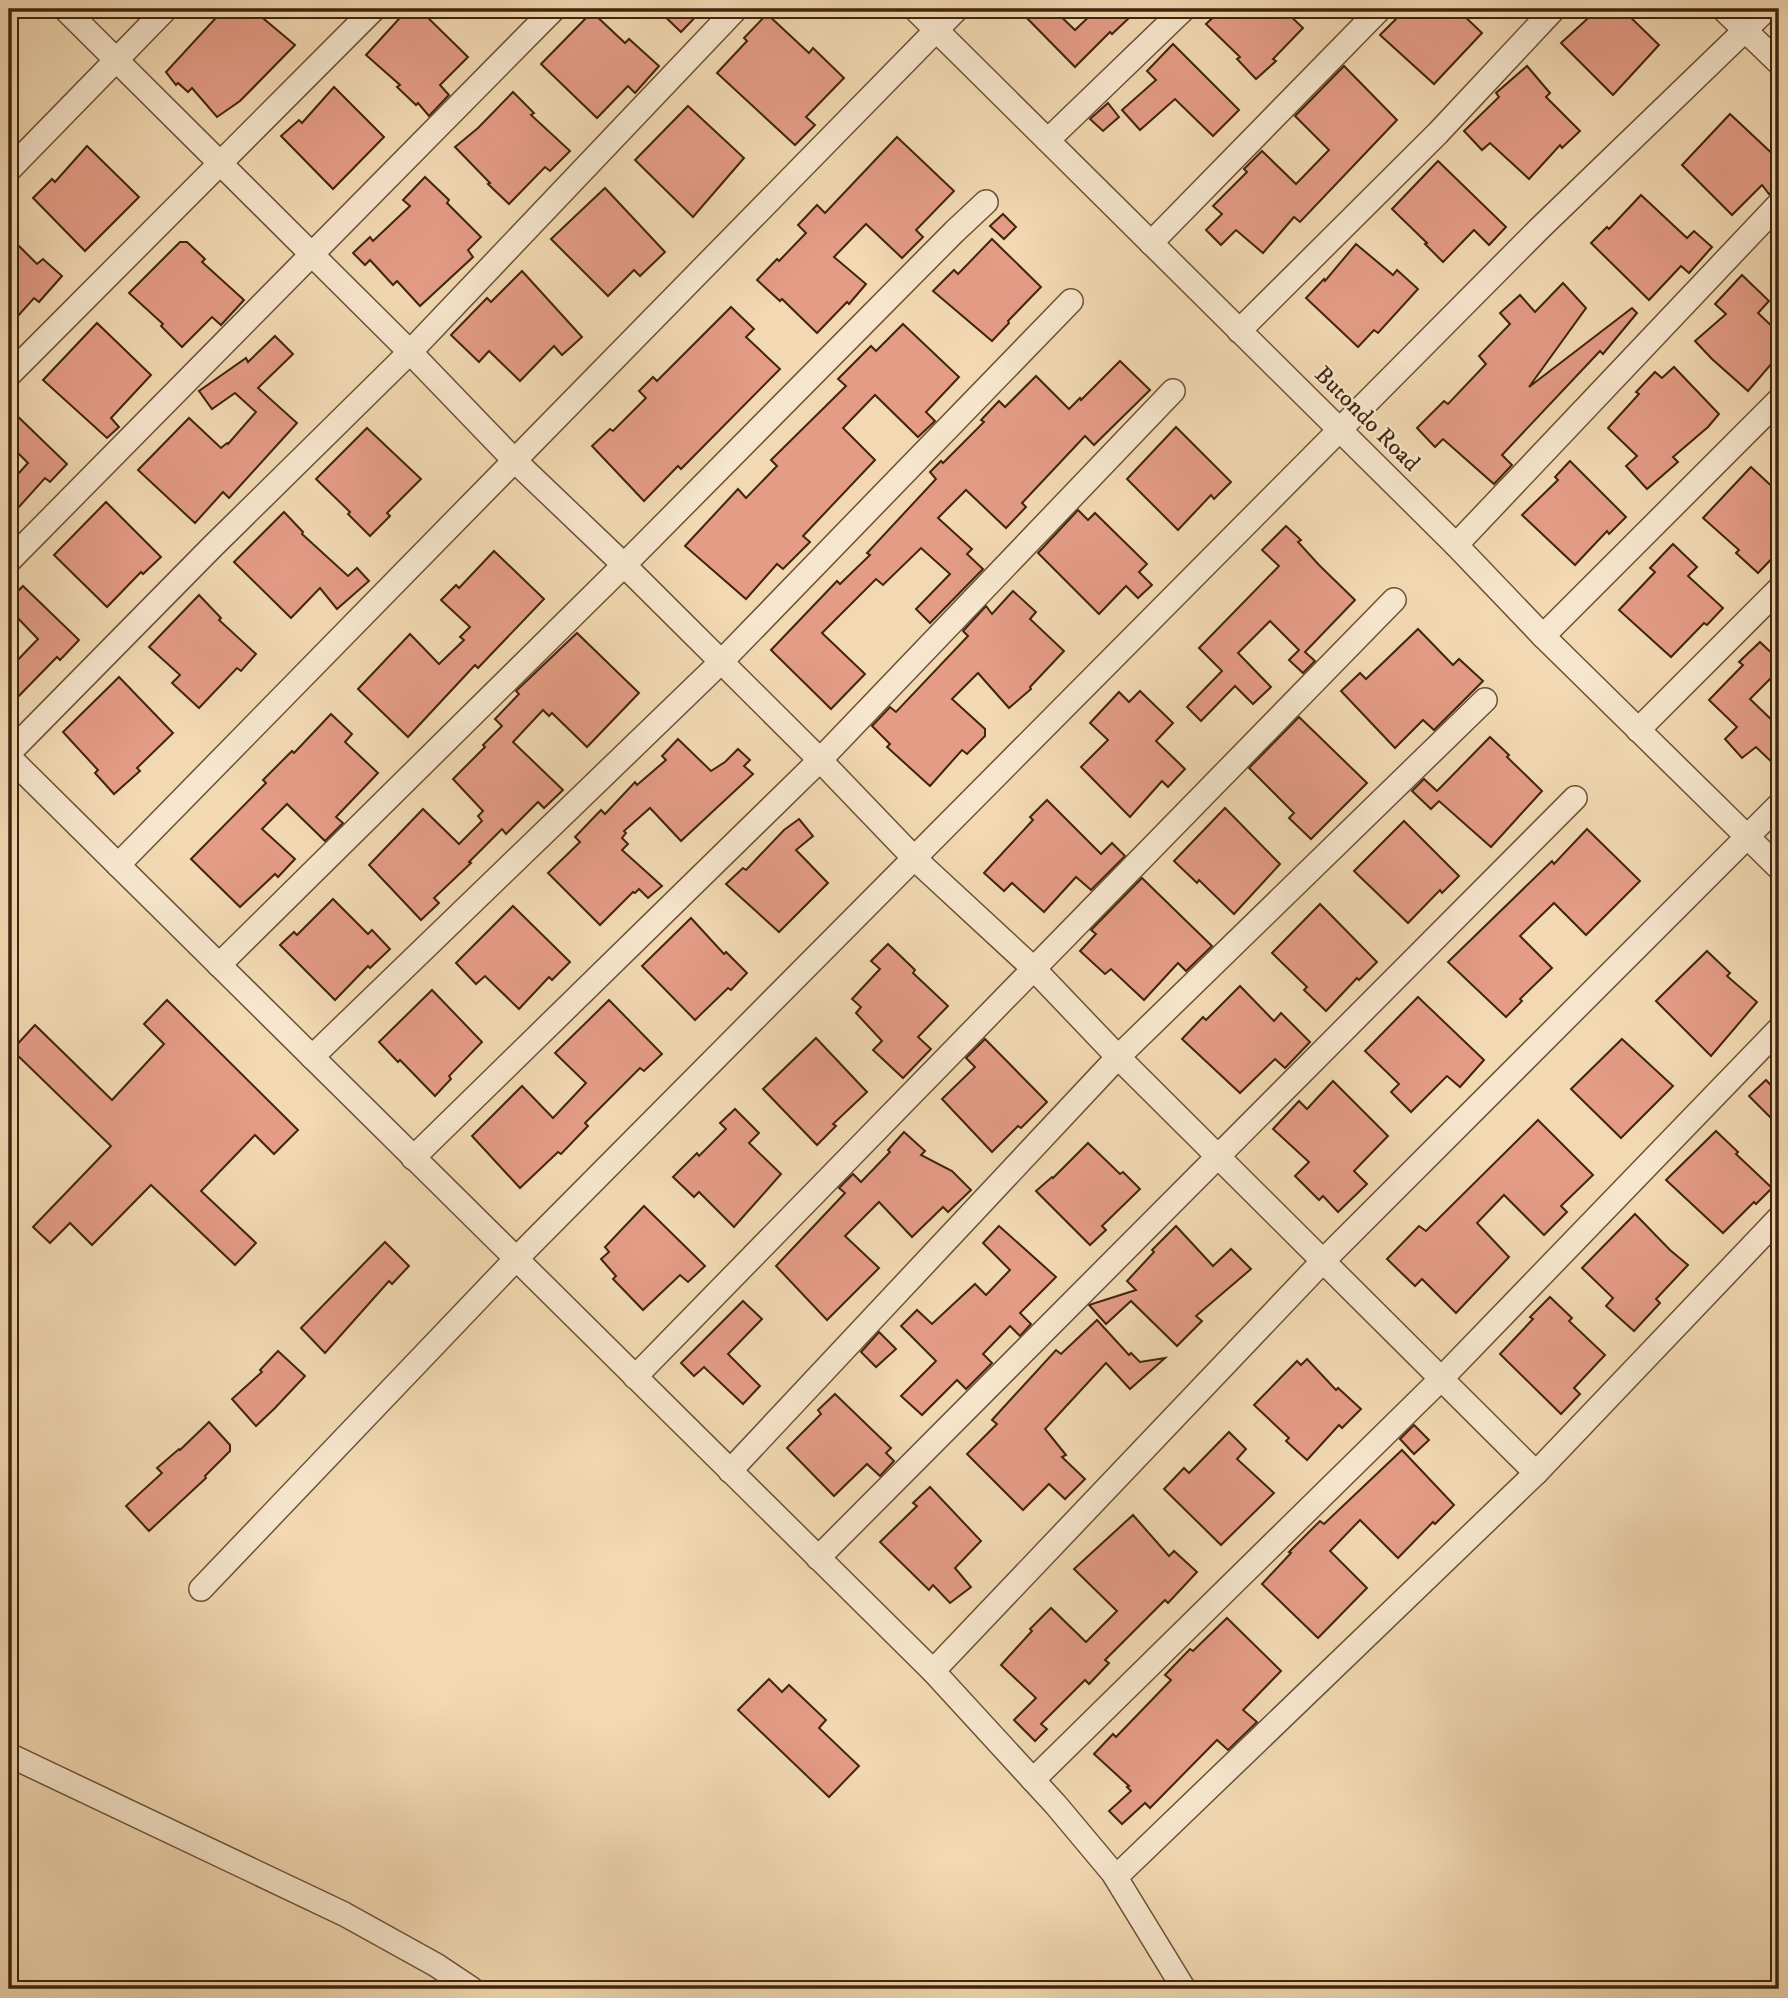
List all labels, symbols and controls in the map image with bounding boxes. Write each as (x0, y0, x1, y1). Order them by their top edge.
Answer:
street label: Butondo Road (1308, 360, 1426, 478)

